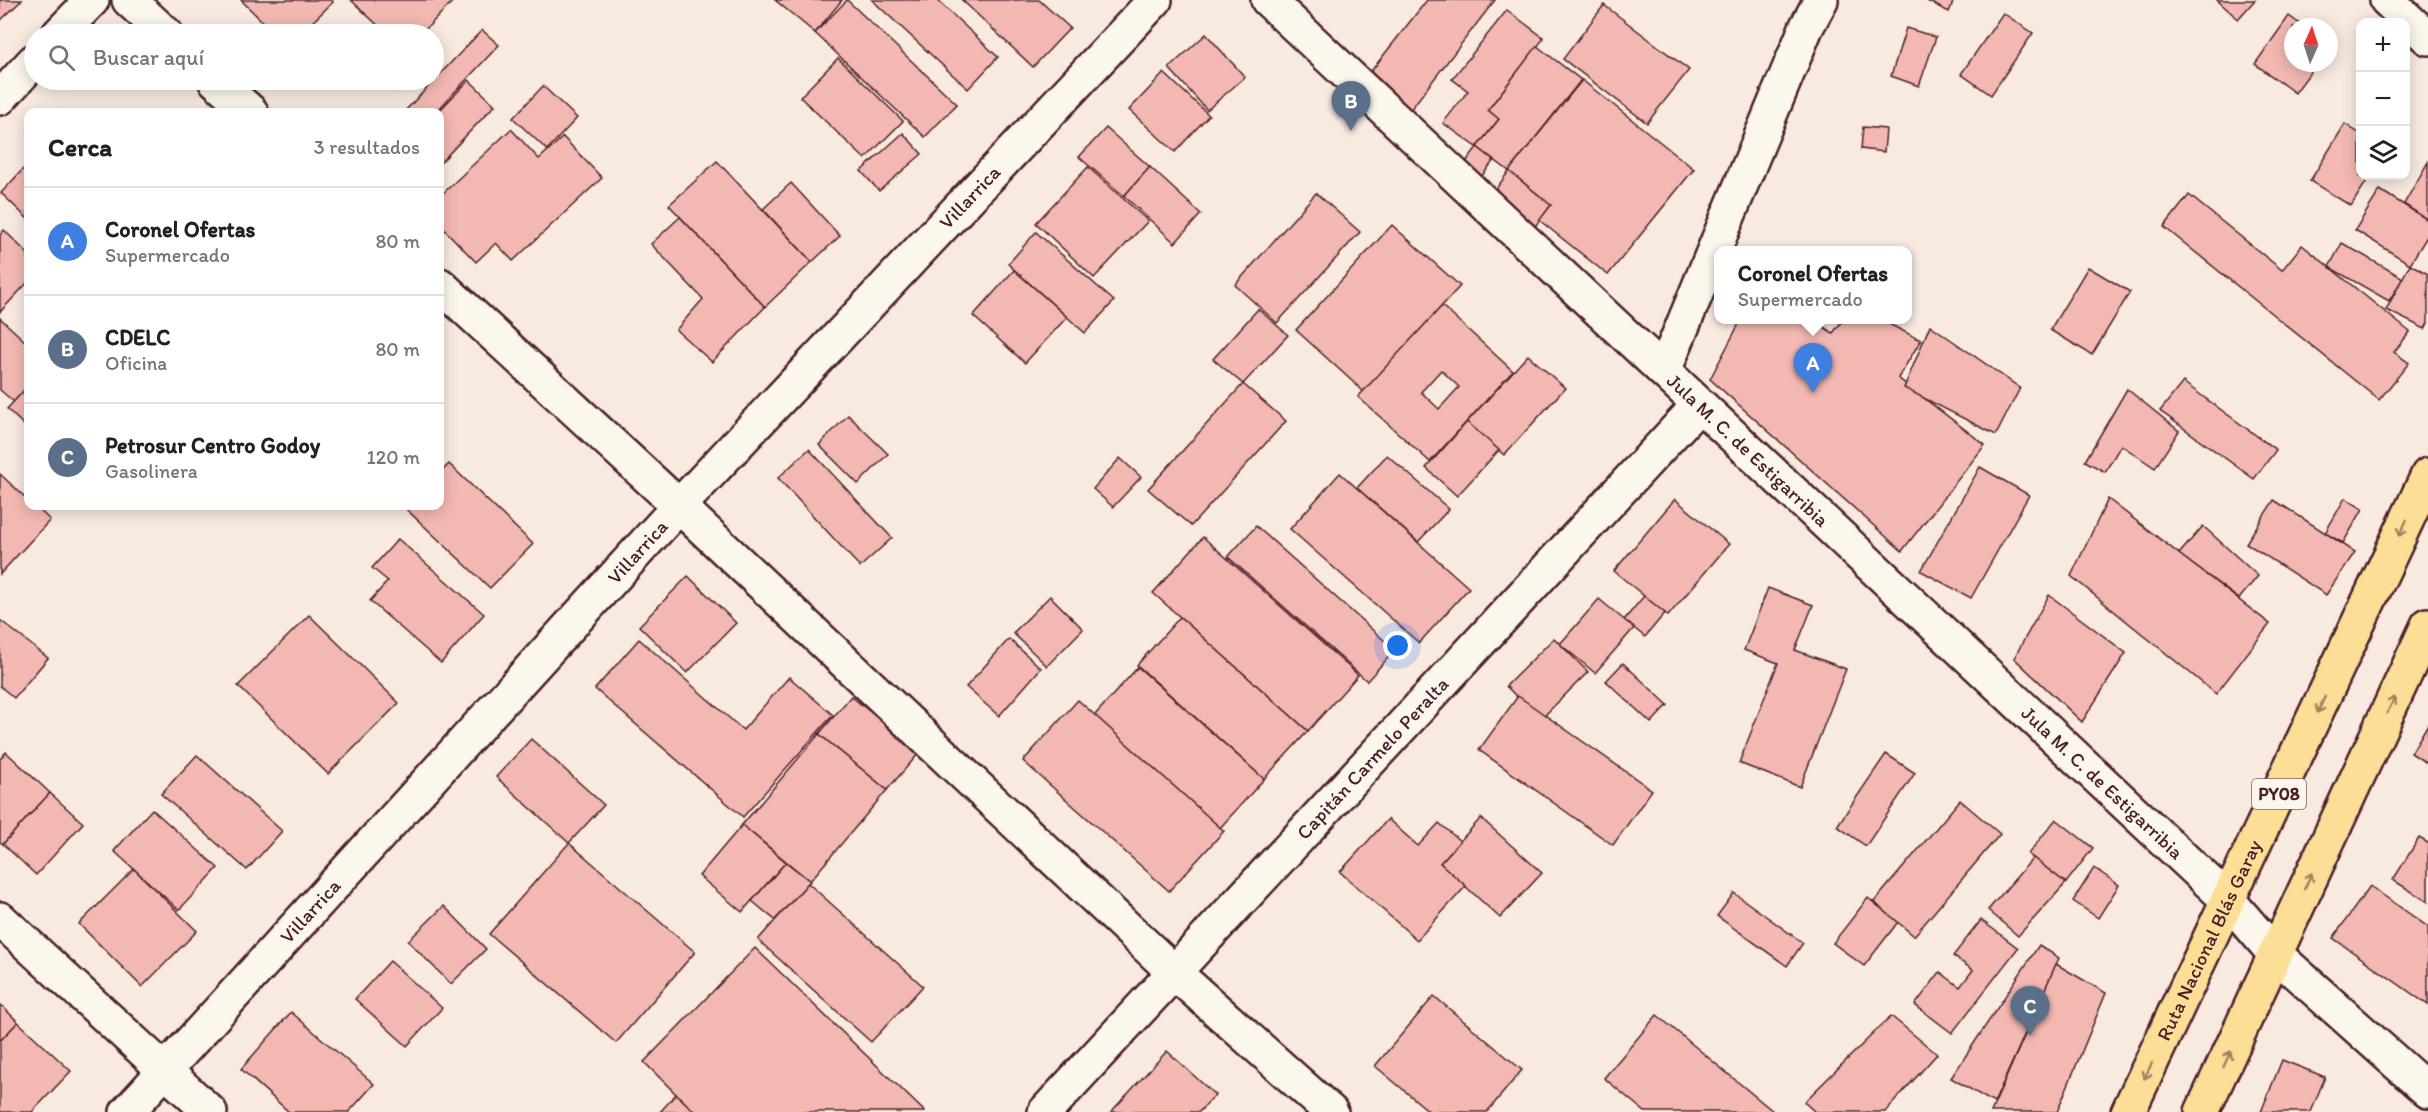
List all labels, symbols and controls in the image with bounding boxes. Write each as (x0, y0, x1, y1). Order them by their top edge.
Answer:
north arrow (2284, 18, 2338, 72)
map controls (2356, 18, 2410, 180)
button: + (2356, 18, 2410, 72)
search box (24, 24, 444, 90)
icon: search (45, 41, 78, 74)
text: Buscar aquí (93, 44, 204, 71)
button: − (2356, 72, 2410, 126)
pin: B (1332, 82, 1370, 131)
button: layers (2356, 126, 2410, 180)
text: Cerca (48, 131, 112, 163)
text: 3 resultados (314, 135, 420, 159)
street label: Villarrica (934, 160, 1006, 234)
text: Coronel Ofertas (105, 216, 255, 243)
text: A (61, 229, 74, 253)
text: 80 m (375, 229, 420, 253)
text: Supermercado (105, 243, 230, 267)
popup (1714, 246, 1912, 324)
text: Coronel Ofertas (1738, 260, 1888, 287)
text: Supermercado (1738, 287, 1863, 311)
text: CDELC (105, 324, 170, 351)
text: B (61, 337, 74, 361)
text: 80 m (375, 337, 420, 361)
pin: A (1794, 344, 1832, 393)
text: Oficina (105, 351, 167, 375)
street label: Jula M. C. de Estigarribia (1662, 368, 1835, 532)
text: Petrosur Centro Godoy (105, 432, 320, 459)
text: C (61, 445, 74, 469)
text: 120 m (367, 445, 420, 469)
text: Gasolinera (105, 459, 198, 483)
street label: Villarrica (602, 514, 673, 589)
one-way arrow (2397, 518, 2409, 536)
your location (1383, 631, 1412, 660)
street label: Capitán Carmelo Peralta (1291, 672, 1453, 844)
one-way arrow (2314, 695, 2326, 713)
one-way arrow (2385, 696, 2397, 714)
street label: Jula M. C. de Estigarribia (2017, 701, 2189, 865)
road number: PY08 (2252, 779, 2306, 809)
street label: Ruta Nacional Blás Garay (2151, 835, 2267, 1044)
street label: Villarrica (275, 873, 346, 948)
one-way arrow (2302, 873, 2314, 891)
pin: C (2010, 986, 2050, 1036)
one-way arrow (2221, 1050, 2233, 1068)
one-way arrow (2141, 1061, 2153, 1079)

